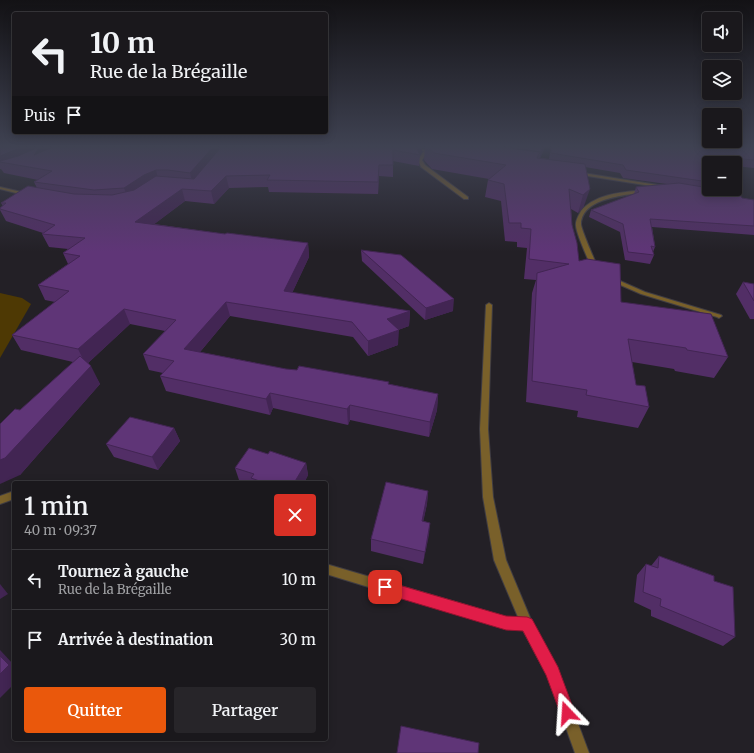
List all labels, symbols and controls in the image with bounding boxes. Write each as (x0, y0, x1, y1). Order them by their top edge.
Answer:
map controls (702, 12, 742, 196)
button: sound (702, 12, 742, 52)
text: 10 m (90, 25, 155, 61)
icon: left (24, 28, 76, 80)
text: Rue de la Brégaille (90, 60, 247, 83)
button: layers (702, 60, 742, 100)
icon: arrive (63, 104, 85, 126)
text: Puis (24, 106, 55, 125)
button: + (702, 108, 742, 148)
button: − (702, 156, 742, 196)
text: 1 min (24, 491, 89, 522)
button: close (274, 494, 316, 536)
text: 40 m · 09:37 (24, 522, 97, 539)
text: Tournez à gauche (58, 562, 189, 581)
icon: left (24, 569, 46, 591)
text: 10 m (282, 570, 316, 589)
pin (368, 570, 402, 604)
icon: arrive (374, 576, 396, 598)
text: Rue de la Brégaille (58, 581, 172, 598)
icon: arrive (24, 629, 46, 651)
text: Arrivée à destination (58, 630, 213, 649)
text: 30 m (279, 630, 316, 649)
button: Quitter (24, 687, 166, 733)
button: Partager (174, 687, 316, 733)
position arrow (546, 692, 588, 734)

